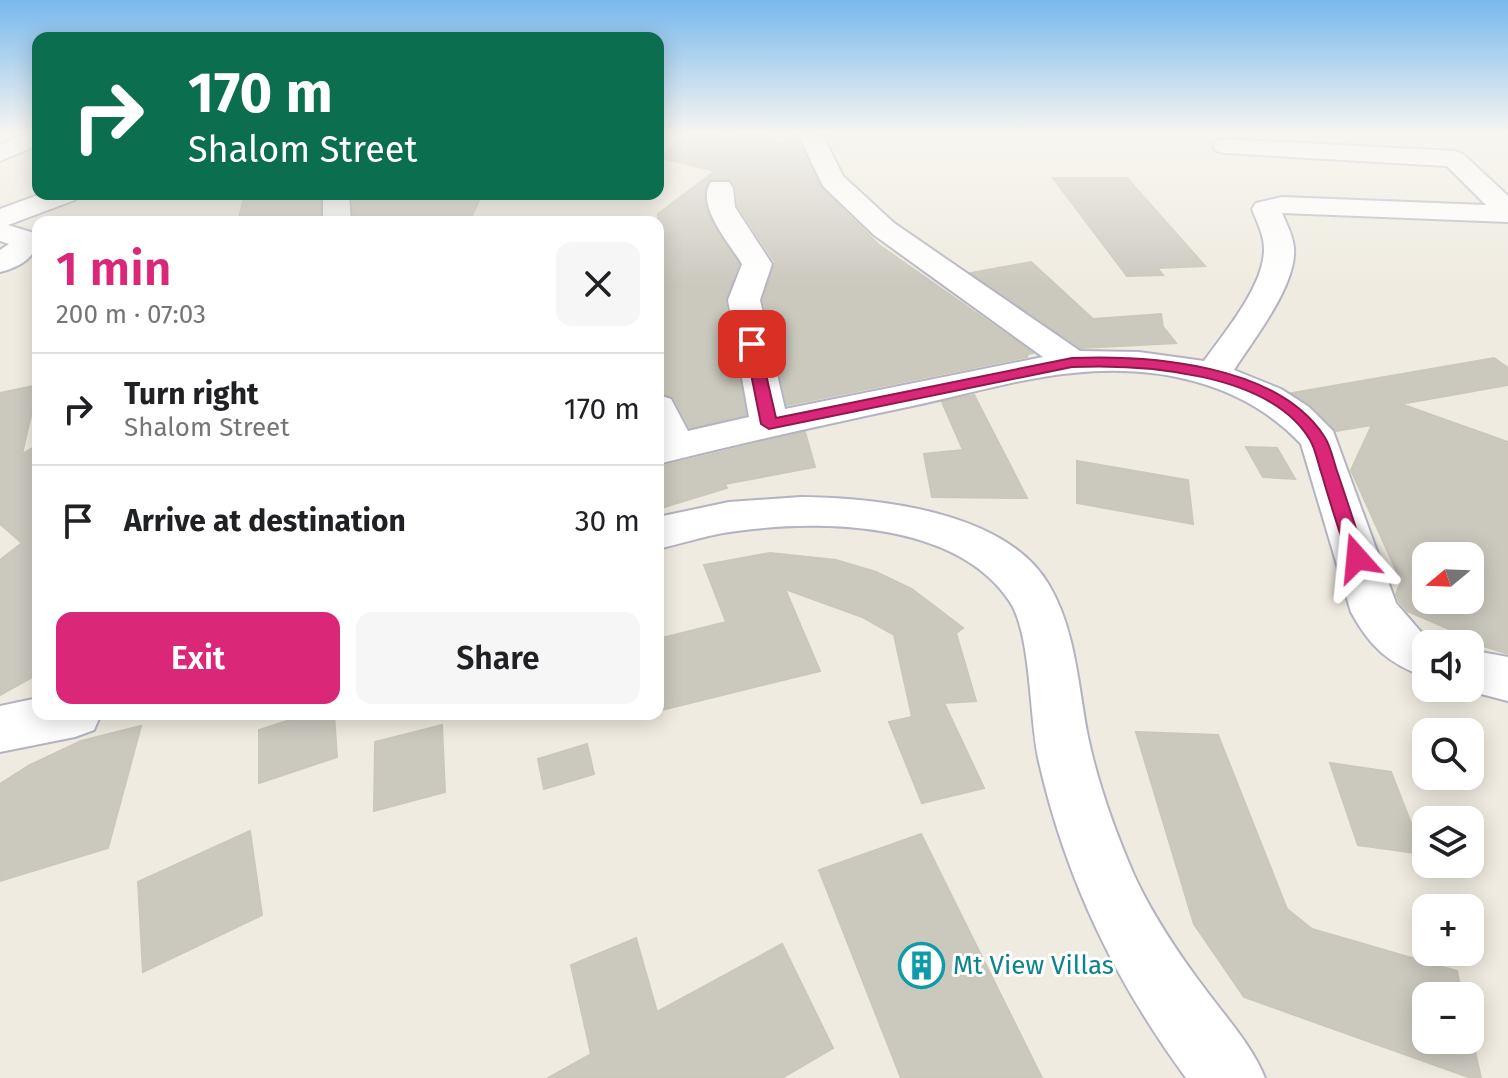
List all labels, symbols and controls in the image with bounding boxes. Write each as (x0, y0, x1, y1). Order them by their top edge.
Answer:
text: 170 m (188, 60, 333, 127)
icon: right (56, 64, 160, 168)
text: Shalom Street (188, 128, 417, 172)
text: 1 min (56, 240, 172, 298)
button: close (556, 242, 640, 326)
text: 200 m · 07:03 (56, 299, 206, 330)
pin (718, 310, 786, 378)
icon: arrive (730, 322, 774, 366)
text: Turn right (124, 376, 259, 412)
icon: right (56, 387, 100, 431)
text: 170 m (564, 391, 640, 427)
text: Shalom Street (124, 412, 290, 443)
icon: arrive (56, 499, 100, 543)
text: Arrive at destination (124, 503, 406, 539)
text: 30 m (575, 503, 640, 539)
position arrow (1315, 516, 1399, 600)
north arrow (1412, 542, 1484, 614)
map controls (1412, 542, 1484, 1054)
button: Exit (56, 612, 340, 704)
button: Share (356, 612, 640, 704)
button: sound (1412, 630, 1484, 702)
button: search (1412, 718, 1484, 790)
button: layers (1412, 806, 1484, 878)
button: + (1412, 894, 1484, 966)
building icon: Mt View Villas (898, 941, 946, 989)
place label: Mt View Villas (953, 950, 1114, 981)
button: − (1412, 982, 1484, 1054)

